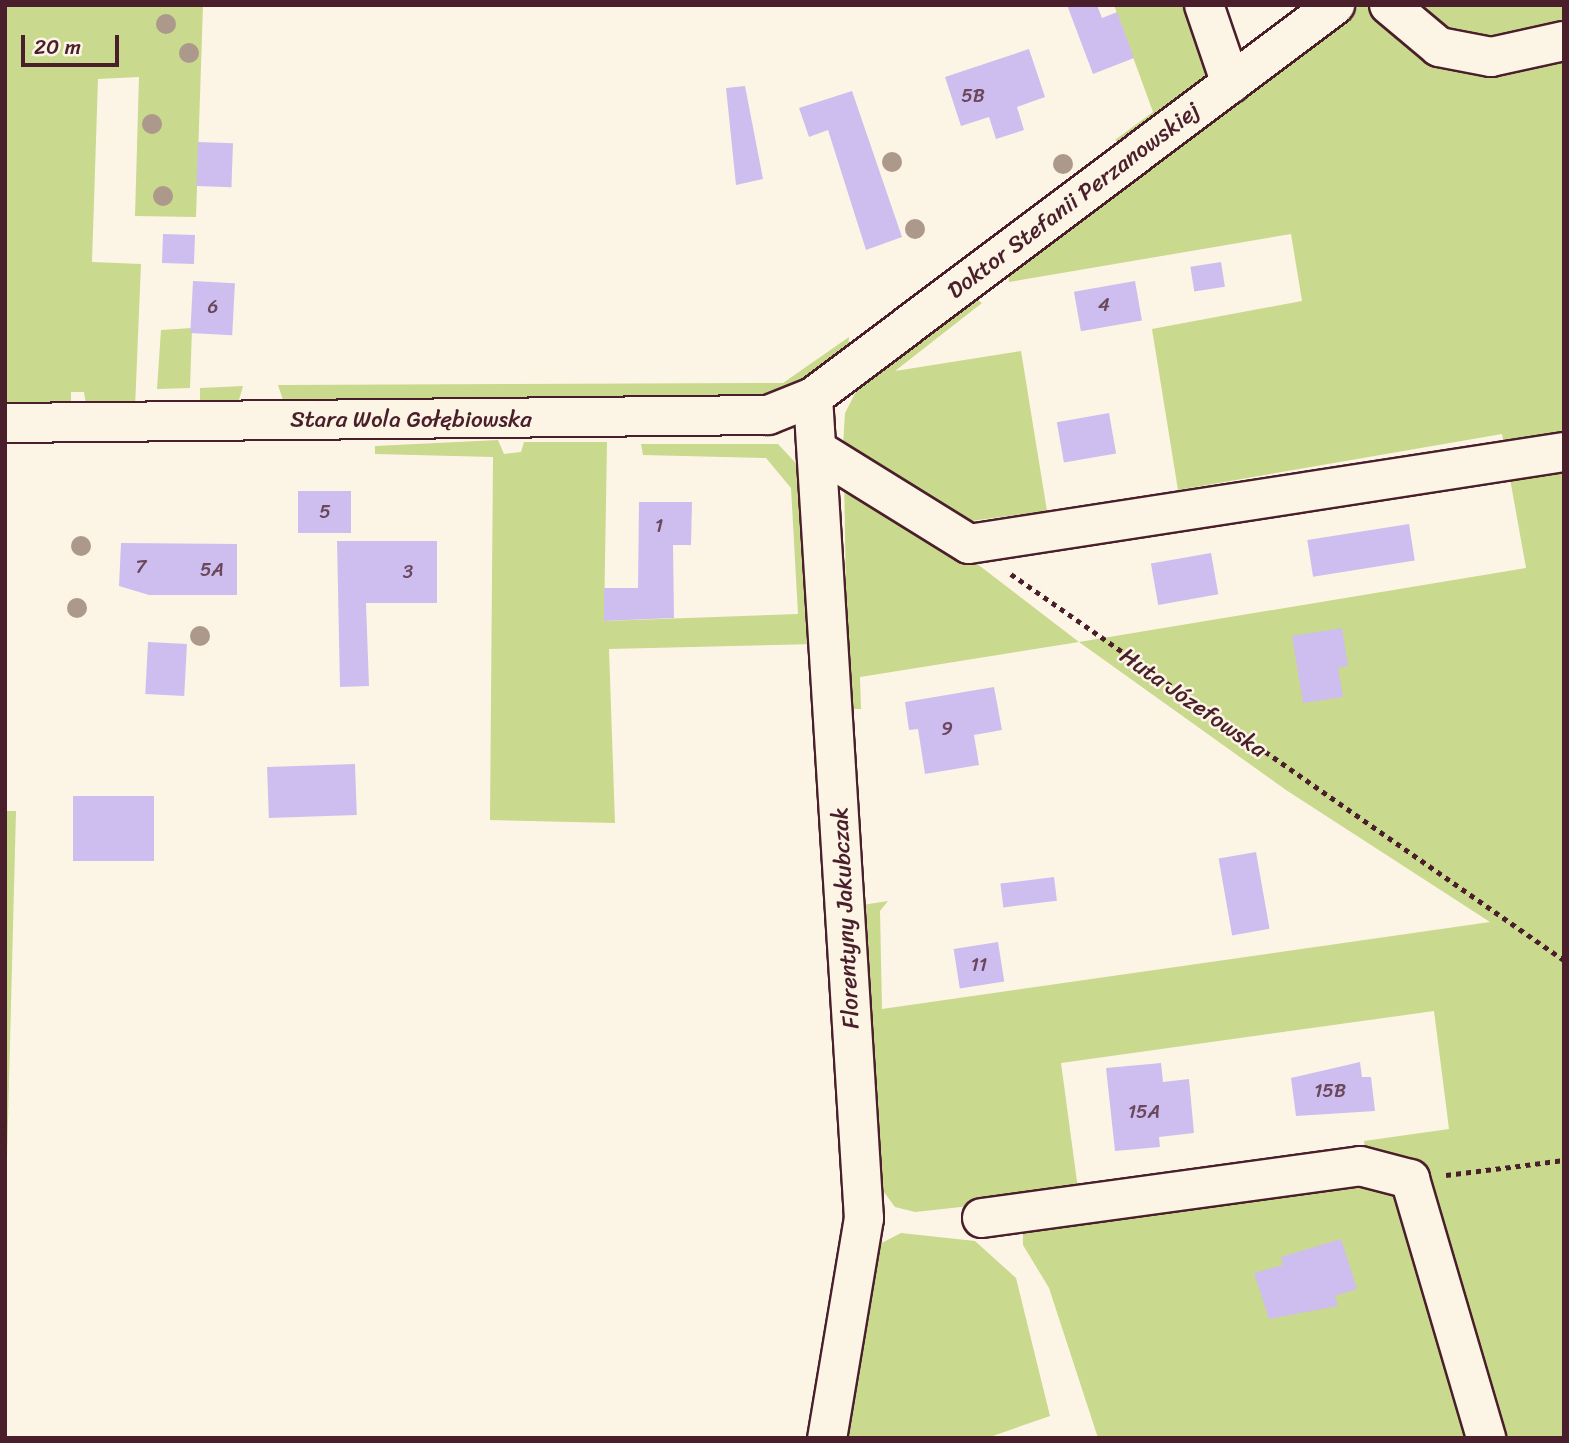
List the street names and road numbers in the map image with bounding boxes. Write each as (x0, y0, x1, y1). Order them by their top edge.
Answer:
street label: Doktor Stefanii Perzanowskiej (942, 97, 1206, 305)
street label: Stara Wola Gołębiowska (290, 406, 532, 434)
street label: Huta Józefowska (1114, 642, 1272, 764)
street label: Florentyny Jakubczak (826, 806, 866, 1030)

